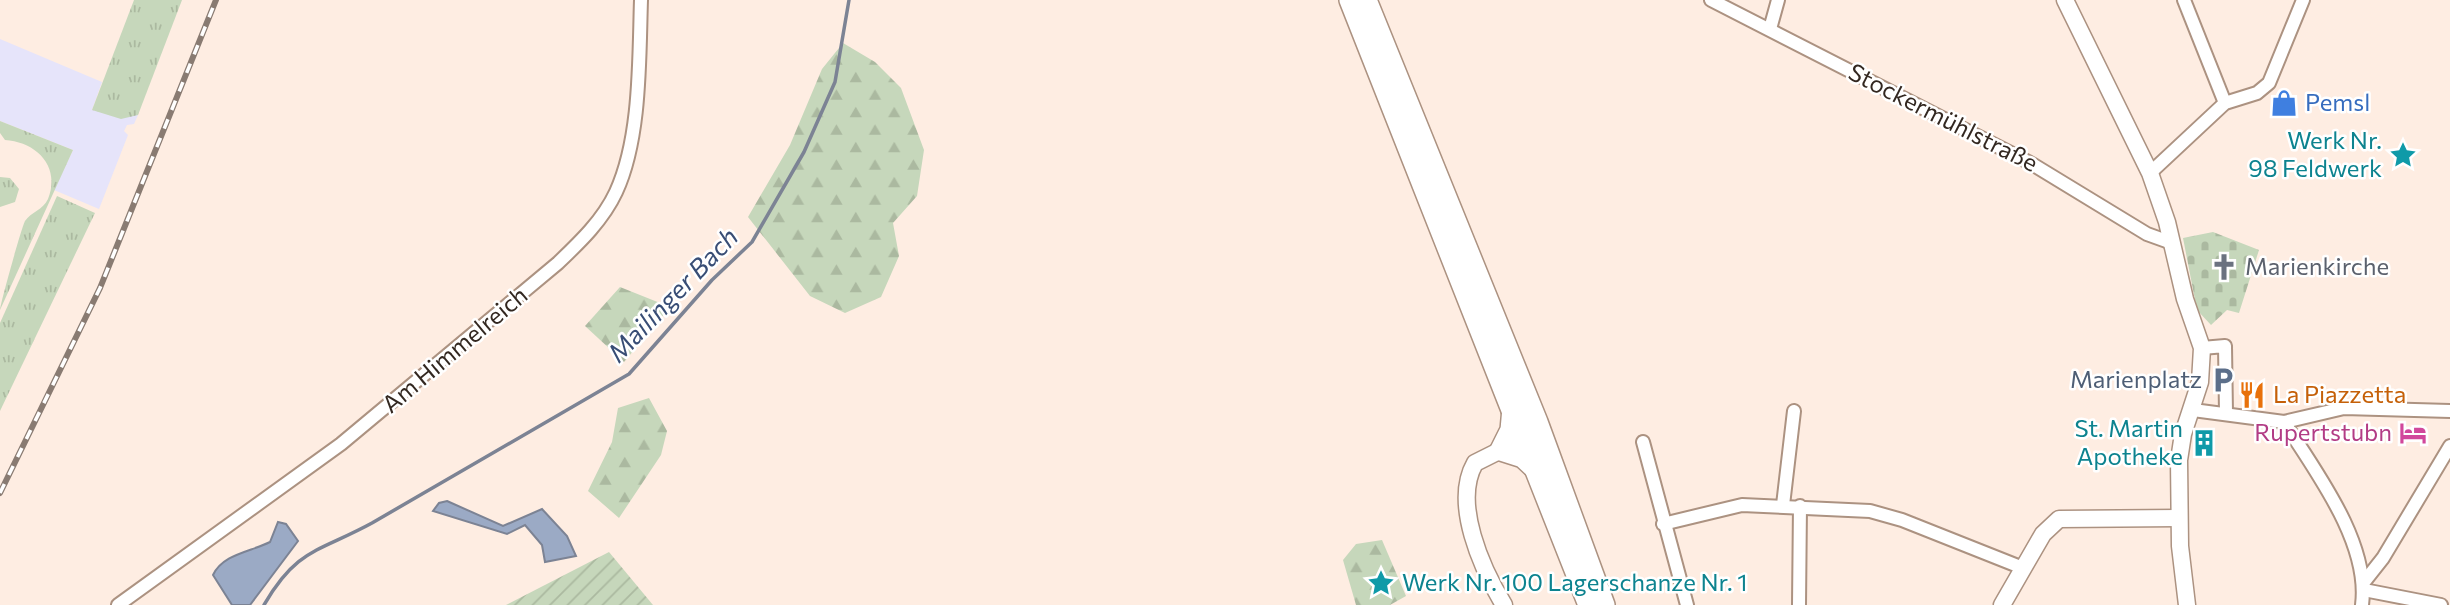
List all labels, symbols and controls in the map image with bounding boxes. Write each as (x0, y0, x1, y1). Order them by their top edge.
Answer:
street label: Stockermühlstraße (1844, 56, 2043, 177)
place label: Pemsl (2305, 87, 2370, 116)
shop icon: Pemsl (2269, 88, 2299, 118)
place label: Werk Nr. 98 Feldwerk (2248, 125, 2382, 182)
place icon: Werk Nr. 98 Feldwerk (2388, 140, 2418, 170)
water label: Mailinger Bach (600, 221, 744, 367)
place label: Marienkirche (2245, 251, 2389, 280)
church icon: Marienkirche (2209, 252, 2239, 282)
street label: Am Himmelreich (376, 280, 532, 418)
place label: Marienplatz (2070, 364, 2202, 393)
parking icon: Marienplatz (2208, 365, 2238, 395)
place label: La Piazzetta (2273, 379, 2406, 408)
restaurant icon: La Piazzetta (2237, 380, 2267, 410)
place label: St. Martin Apotheke (2074, 413, 2183, 470)
place label: Rupertstubn (2254, 417, 2392, 446)
hotel icon: Rupertstubn (2398, 418, 2428, 448)
building icon: St. Martin Apotheke (2189, 428, 2219, 458)
place label: Werk Nr. 100 Lagerschanze Nr. 1 (1402, 567, 1747, 596)
place icon: Werk Nr. 100 Lagerschanze Nr. 1 (1366, 568, 1396, 598)

